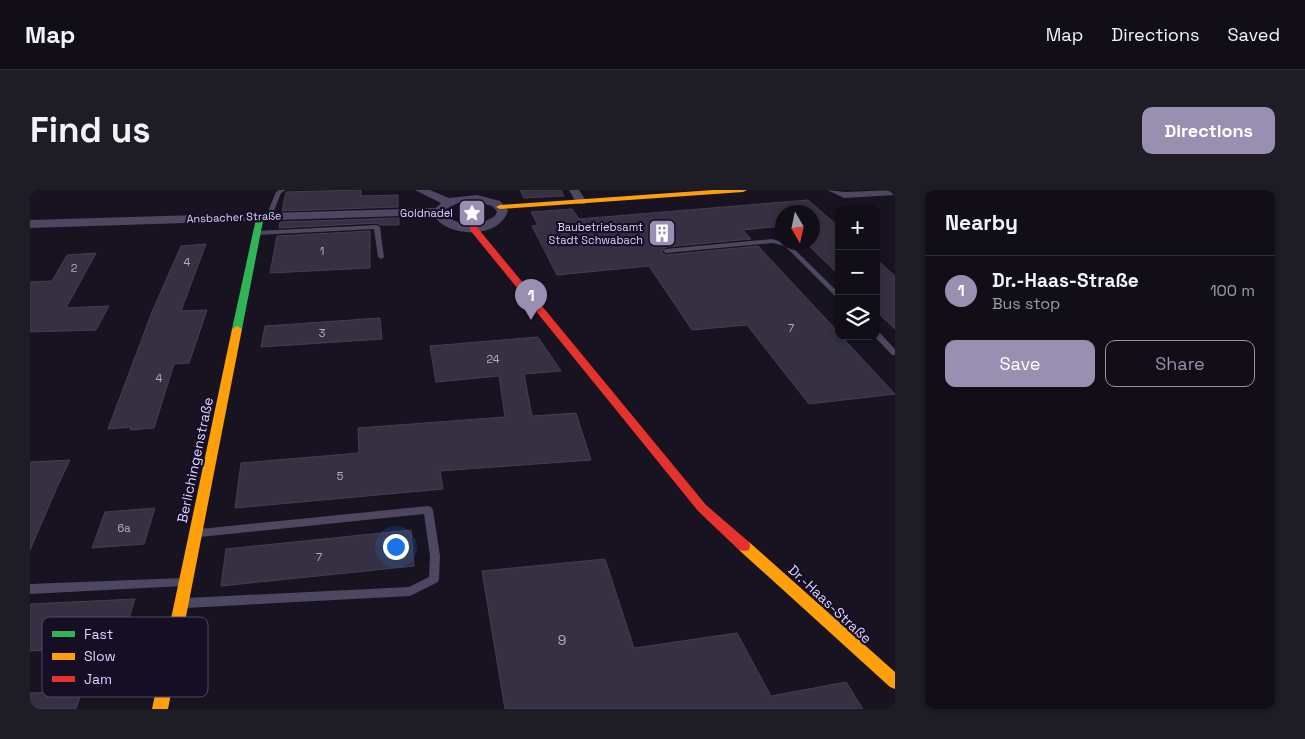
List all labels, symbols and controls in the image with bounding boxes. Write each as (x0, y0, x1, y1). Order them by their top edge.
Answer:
text: Map (25, 19, 75, 50)
text: Map (1046, 23, 1083, 46)
text: Directions (1111, 23, 1200, 46)
text: Saved (1228, 23, 1280, 46)
button: Directions (1142, 107, 1275, 154)
text: Find us (30, 108, 151, 152)
place icon: Goldnadel (457, 198, 487, 228)
north arrow (775, 205, 820, 250)
map controls (835, 205, 880, 340)
button: + (835, 205, 880, 250)
place label: Goldnadel (400, 206, 453, 220)
street label: Ansbacher Straße (186, 208, 282, 226)
text: Nearby (945, 209, 1018, 236)
building icon: Baubetriebsamt Stadt Schwabach (647, 218, 677, 248)
place label: Baubetriebsamt Stadt Schwabach (548, 220, 643, 247)
house number: 1 (320, 244, 324, 258)
button: − (835, 250, 880, 295)
house number: 4 (184, 255, 191, 269)
house number: 2 (71, 261, 78, 275)
text: Dr.-Haas-Straße (992, 268, 1139, 293)
pin: 1 (515, 279, 547, 320)
text: 1 (957, 280, 965, 301)
text: 100 m (1210, 280, 1255, 301)
text: Bus stop (992, 293, 1060, 314)
button: layers (835, 295, 880, 340)
house number: 7 (788, 321, 794, 335)
house number: 3 (319, 326, 326, 340)
button: Save (945, 340, 1095, 387)
button: Share (1105, 340, 1255, 387)
house number: 24 (486, 352, 500, 366)
house number: 4 (156, 371, 163, 385)
street label: Berlichingenstraße (173, 395, 217, 525)
house number: 5 (337, 469, 344, 483)
house number: 6a (117, 521, 131, 535)
your location (383, 534, 409, 560)
house number: 7 (316, 550, 322, 564)
street label: Dr.-Haas-Straße (784, 561, 876, 647)
legend (42, 617, 208, 697)
text: Fast (84, 625, 113, 643)
house number: 9 (558, 631, 566, 649)
text: Slow (84, 647, 116, 665)
text: Jam (84, 670, 112, 688)

